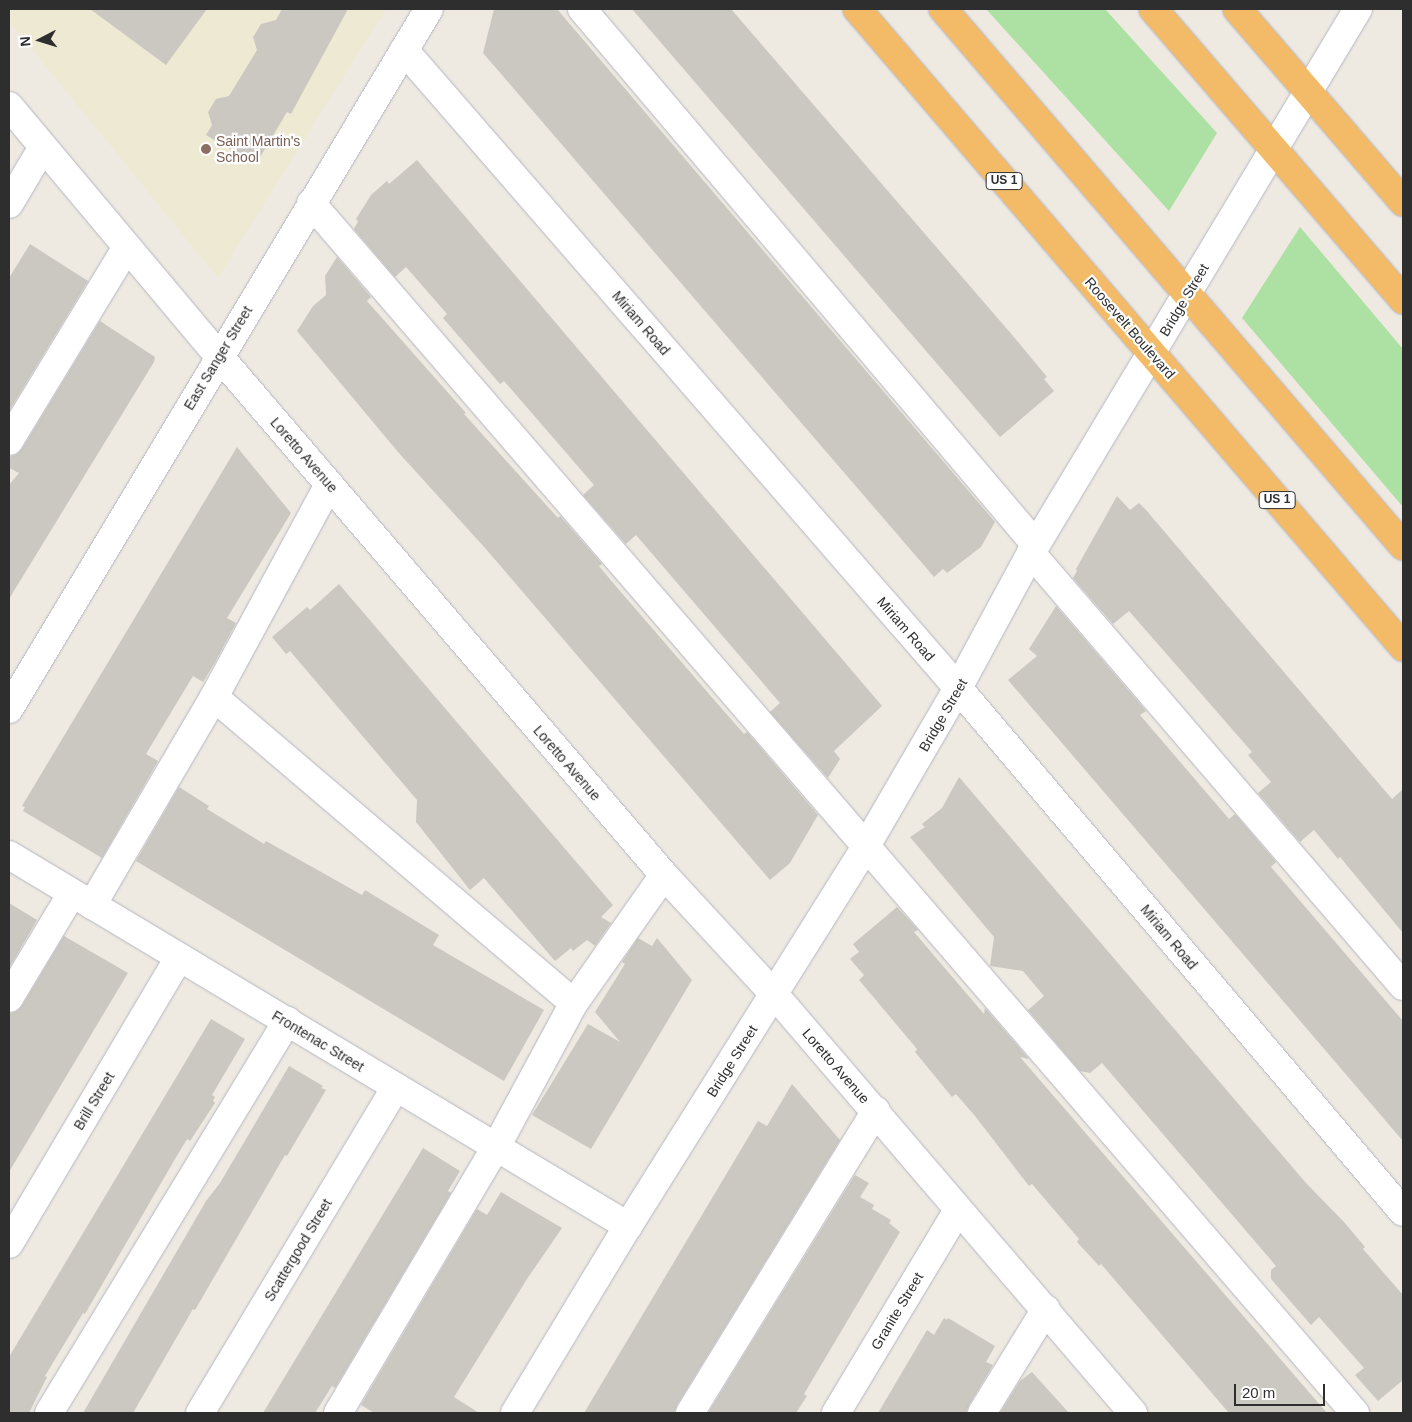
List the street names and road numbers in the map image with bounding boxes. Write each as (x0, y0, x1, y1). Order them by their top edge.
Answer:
road number: US 1 (985, 172, 1023, 190)
street label: Bridge Street (1156, 261, 1212, 339)
street label: Roosevelt Boulevard (1081, 274, 1179, 382)
street label: Miriam Road (609, 288, 673, 358)
street label: East Sanger Street (180, 303, 256, 413)
street label: Loretto Avenue (267, 414, 341, 496)
road number: US 1 (1258, 490, 1296, 510)
street label: Miriam Road (874, 594, 938, 664)
street label: Bridge Street (915, 675, 971, 755)
street label: Loretto Avenue (530, 722, 604, 804)
street label: Miriam Road (1137, 901, 1201, 973)
street label: Frontenac Street (269, 1007, 367, 1075)
street label: Bridge Street (703, 1022, 761, 1100)
street label: Loretto Avenue (799, 1025, 873, 1107)
street label: Brill Street (70, 1069, 118, 1133)
street label: Scattergood Street (261, 1196, 335, 1304)
street label: Granite Street (867, 1269, 927, 1353)

